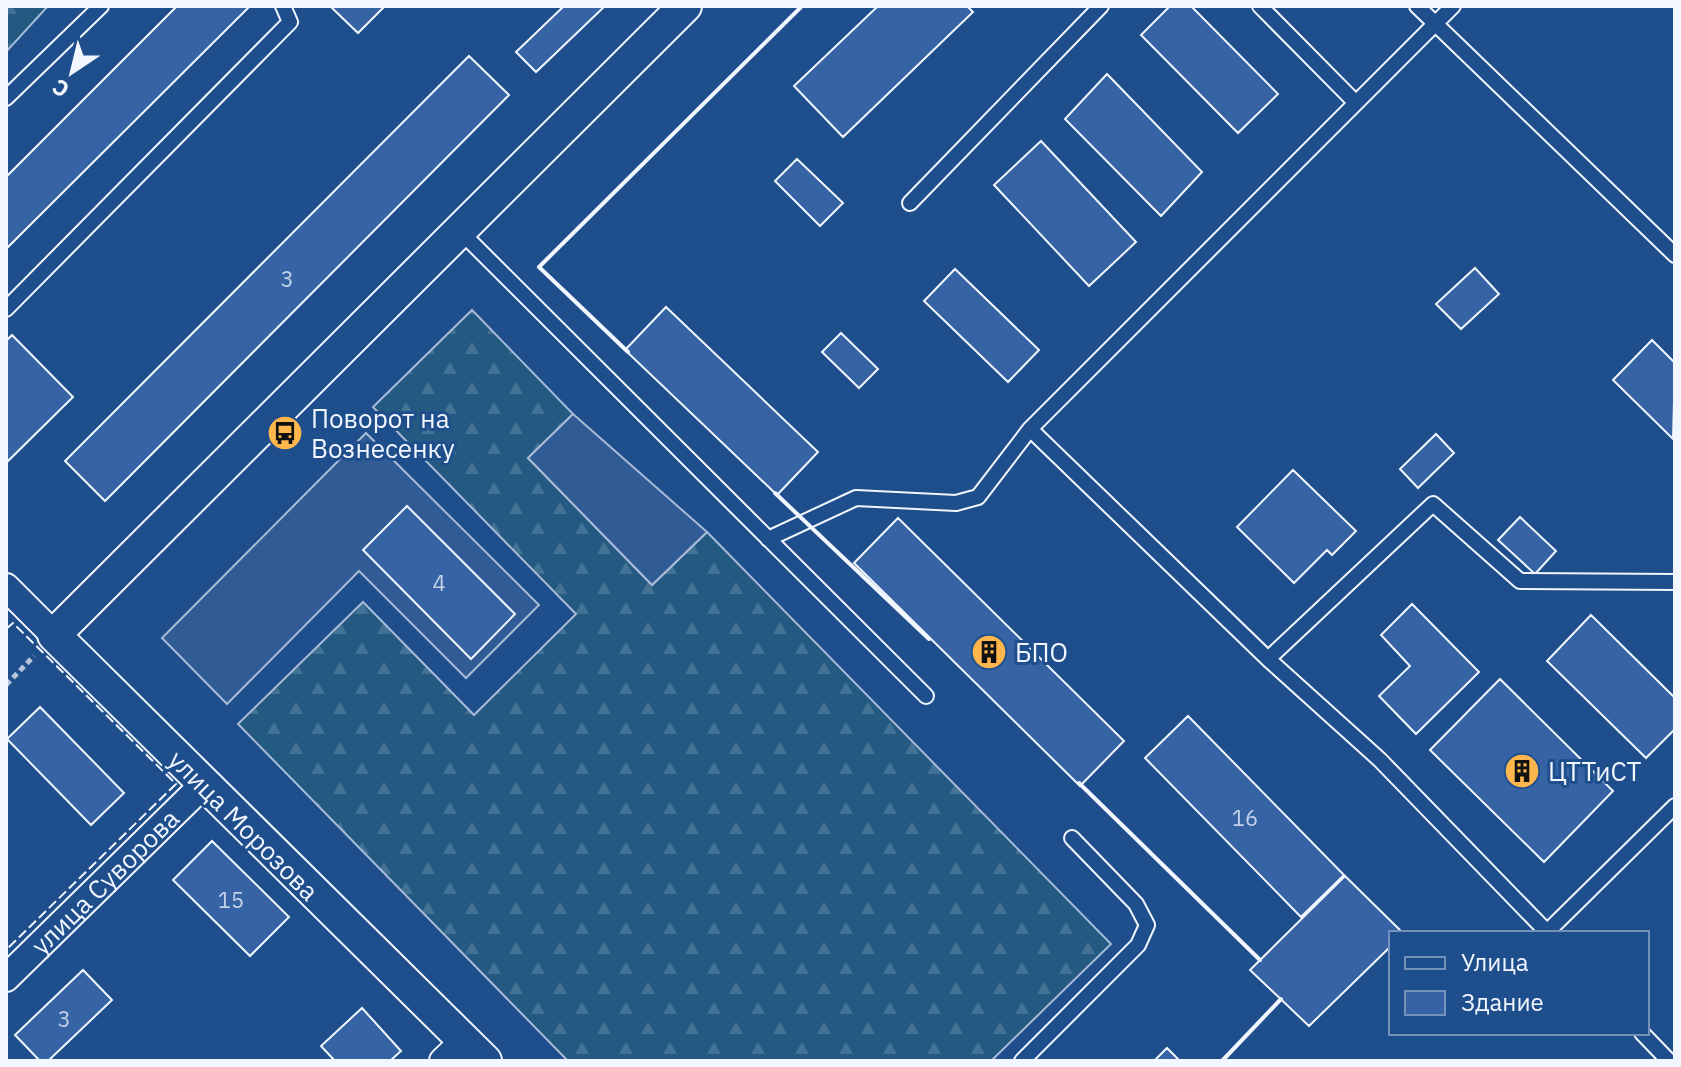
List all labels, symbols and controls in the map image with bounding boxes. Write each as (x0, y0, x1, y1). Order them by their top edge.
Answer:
north arrow (32, 32, 112, 112)
text: С (46, 73, 74, 105)
house number: 3 (280, 264, 294, 293)
place label: Поворот на Вознесенку (311, 401, 455, 465)
bus stop icon: Поворот на Вознесенку (266, 414, 304, 452)
house number: 4 (432, 568, 446, 597)
building icon: БПО (970, 633, 1008, 671)
place label: БПО (1015, 635, 1068, 669)
street label: улица Морозова (162, 743, 327, 908)
building icon: ЦТТиСТ (1503, 752, 1541, 790)
place label: ЦТТиСТ (1548, 754, 1641, 788)
street label: улица Суворова (23, 801, 186, 962)
house number: 16 (1232, 803, 1258, 832)
house number: 15 (218, 885, 244, 914)
legend (1389, 931, 1649, 1035)
text: Улица (1461, 946, 1529, 978)
text: Здание (1461, 986, 1544, 1018)
house number: 3 (57, 1004, 71, 1033)

